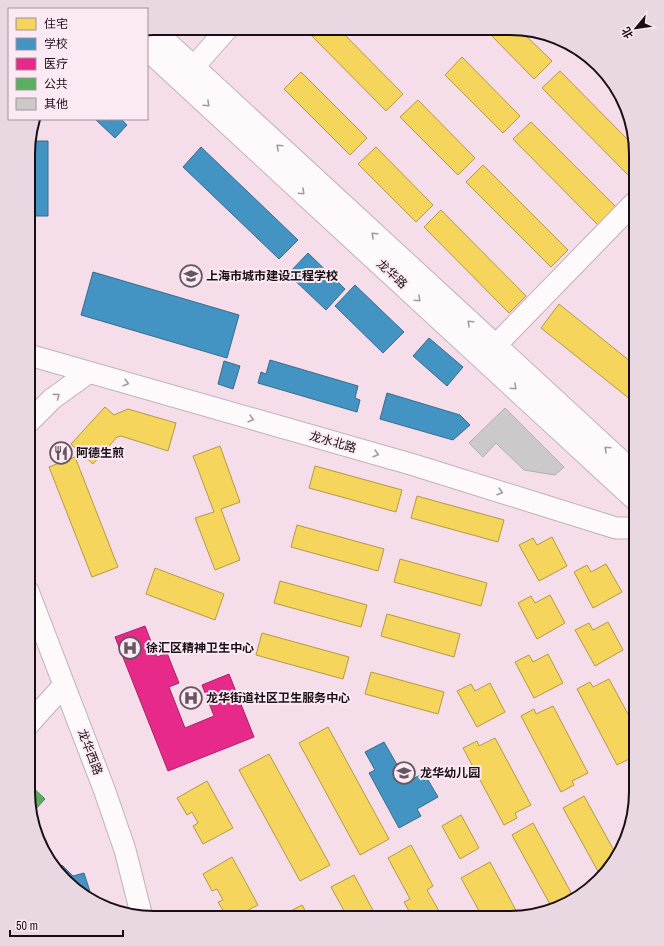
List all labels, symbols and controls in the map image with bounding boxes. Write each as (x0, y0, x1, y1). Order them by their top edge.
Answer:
legend (8, 8, 148, 120)
north arrow (616, 8, 656, 48)
text: 住宅 (44, 16, 68, 32)
text: 北 (618, 25, 636, 41)
text: 学校 (44, 36, 68, 52)
text: 医疗 (44, 56, 68, 72)
text: 公共 (44, 76, 68, 92)
text: 其他 (44, 96, 68, 112)
one-way arrow (202, 99, 209, 106)
one-way arrow (276, 144, 284, 152)
one-way arrow (297, 187, 305, 194)
one-way arrow (372, 233, 379, 240)
street label: 龙华路 (373, 256, 411, 292)
school or university icon: 上海市城市建设工程学校 (178, 263, 204, 289)
place label: 上海市城市建设工程学校 (206, 268, 338, 284)
one-way arrow (413, 294, 421, 302)
one-way arrow (467, 320, 475, 328)
one-way arrow (122, 378, 129, 387)
one-way arrow (509, 382, 517, 390)
one-way arrow (53, 393, 60, 401)
one-way arrow (247, 414, 254, 423)
street label: 龙水北路 (308, 428, 358, 456)
restaurant icon: 阿德生煎 (48, 440, 74, 466)
place label: 阿德生煎 (76, 445, 124, 461)
one-way arrow (604, 446, 612, 453)
one-way arrow (372, 449, 379, 458)
one-way arrow (497, 487, 504, 496)
hospital icon: 徐汇区精神卫生中心 (117, 635, 143, 661)
place label: 徐汇区精神卫生中心 (146, 640, 254, 656)
hospital icon: 龙华街道社区卫生服务中心 (178, 685, 204, 711)
place label: 龙华街道社区卫生服务中心 (206, 690, 350, 706)
street label: 龙华西路 (74, 727, 106, 777)
school or university icon: 龙华幼儿园 (391, 760, 417, 786)
place label: 龙华幼儿园 (420, 765, 480, 781)
scale bar (10, 912, 123, 938)
text: 50 m (16, 918, 38, 934)

